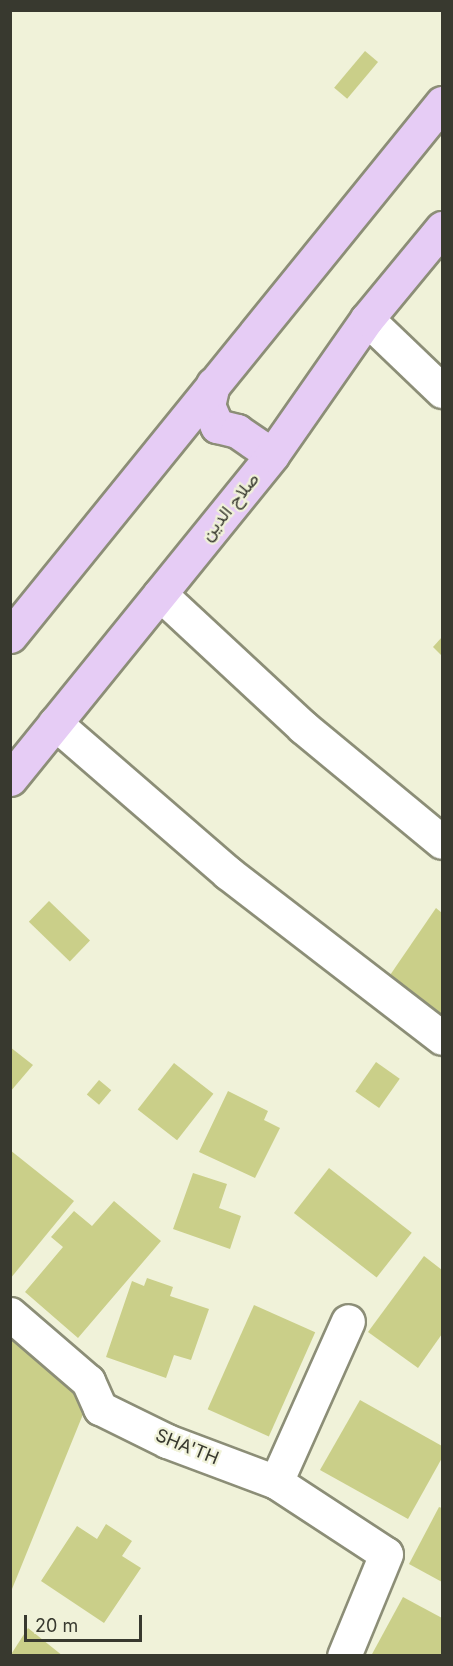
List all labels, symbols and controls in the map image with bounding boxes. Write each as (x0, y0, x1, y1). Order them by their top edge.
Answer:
street label: صلاح الدين (196, 469, 264, 545)
street label: SHA'TH (152, 1425, 222, 1469)
scale bar (27, 1603, 146, 1641)
text: 20 m (35, 1615, 78, 1636)

